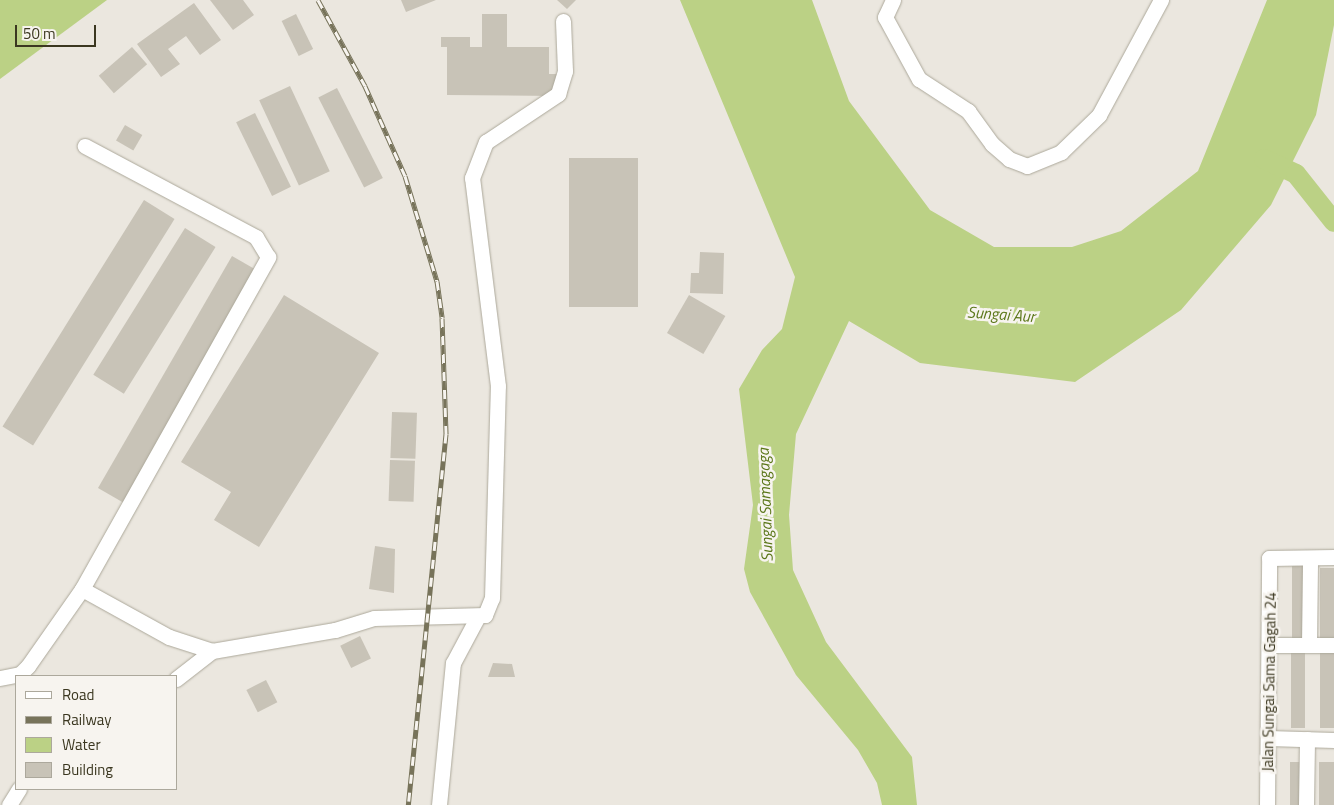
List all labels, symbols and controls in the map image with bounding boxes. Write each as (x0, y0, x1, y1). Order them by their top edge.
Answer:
scale bar (18, 15, 99, 47)
text: 50 m (23, 22, 56, 45)
water label: Sungai Aur (966, 302, 1036, 326)
water label: Sungai Samagaga (753, 448, 777, 562)
street label: Jalan Sungai Sama Gagah 24 (1258, 592, 1280, 772)
legend (15, 675, 178, 790)
text: Road (62, 683, 94, 706)
text: Railway (62, 708, 112, 731)
text: Water (62, 733, 101, 756)
text: Building (62, 758, 113, 781)

